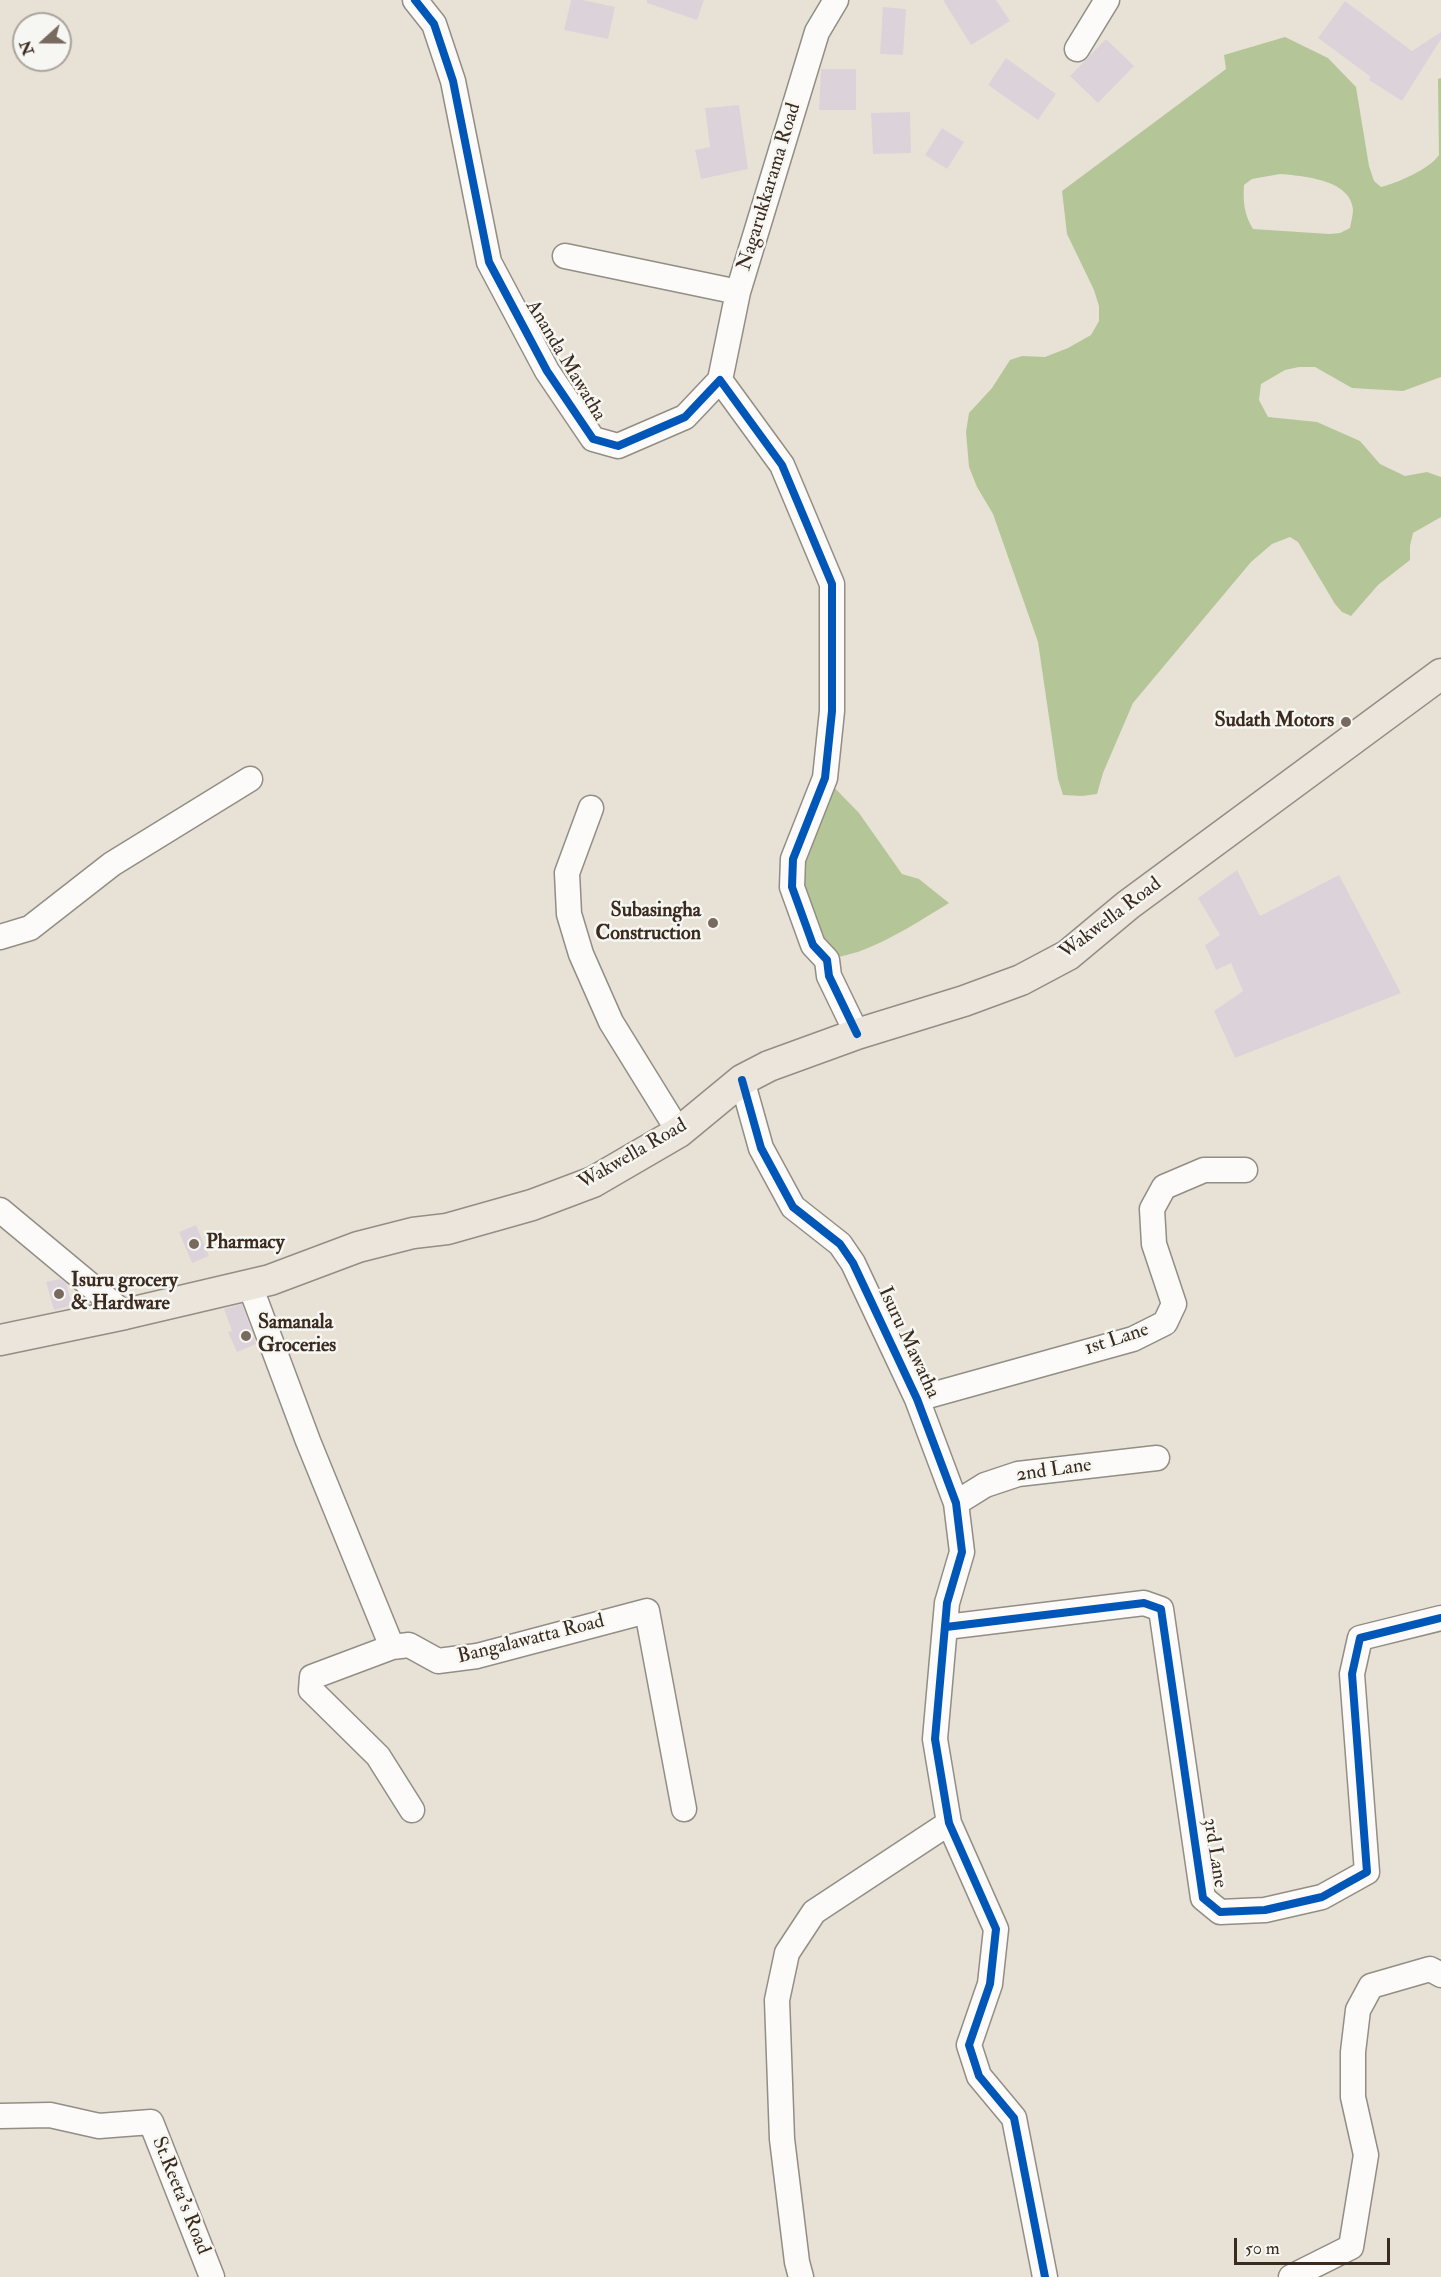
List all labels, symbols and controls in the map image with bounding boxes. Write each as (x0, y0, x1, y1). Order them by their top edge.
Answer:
north arrow (12, 12, 72, 72)
text: N (15, 37, 39, 58)
street label: Nagarukkarama Road (733, 100, 807, 274)
street label: Ananda Mawatha (520, 296, 610, 426)
place label: Sudath Motors (1214, 710, 1334, 734)
marker: Sudath Motors (1339, 715, 1353, 729)
street label: Wakwella Road (1055, 873, 1167, 965)
place label: Subasingha Construction (596, 900, 701, 947)
marker: Subasingha Construction (706, 916, 720, 930)
street label: Wakwella Road (574, 1114, 692, 1196)
place label: Pharmacy (206, 1232, 284, 1256)
marker: Pharmacy (187, 1237, 201, 1251)
place label: Isuru grocery & Hardware (71, 1270, 178, 1317)
street label: Isuru Mawatha (872, 1283, 944, 1403)
marker: Isuru grocery & Hardware (52, 1287, 66, 1301)
place label: Samanala Groceries (258, 1312, 336, 1359)
street label: 1st Lane (1082, 1318, 1152, 1362)
marker: Samanala Groceries (239, 1329, 253, 1343)
street label: 2nd Lane (1015, 1454, 1093, 1488)
street label: Bangalawatta Road (455, 1610, 607, 1670)
street label: 3rd Lane (1197, 1816, 1231, 1890)
street label: St.Reeta's Road (146, 2134, 214, 2258)
scale bar (1237, 2226, 1393, 2264)
text: 50 m (1245, 2237, 1280, 2260)

